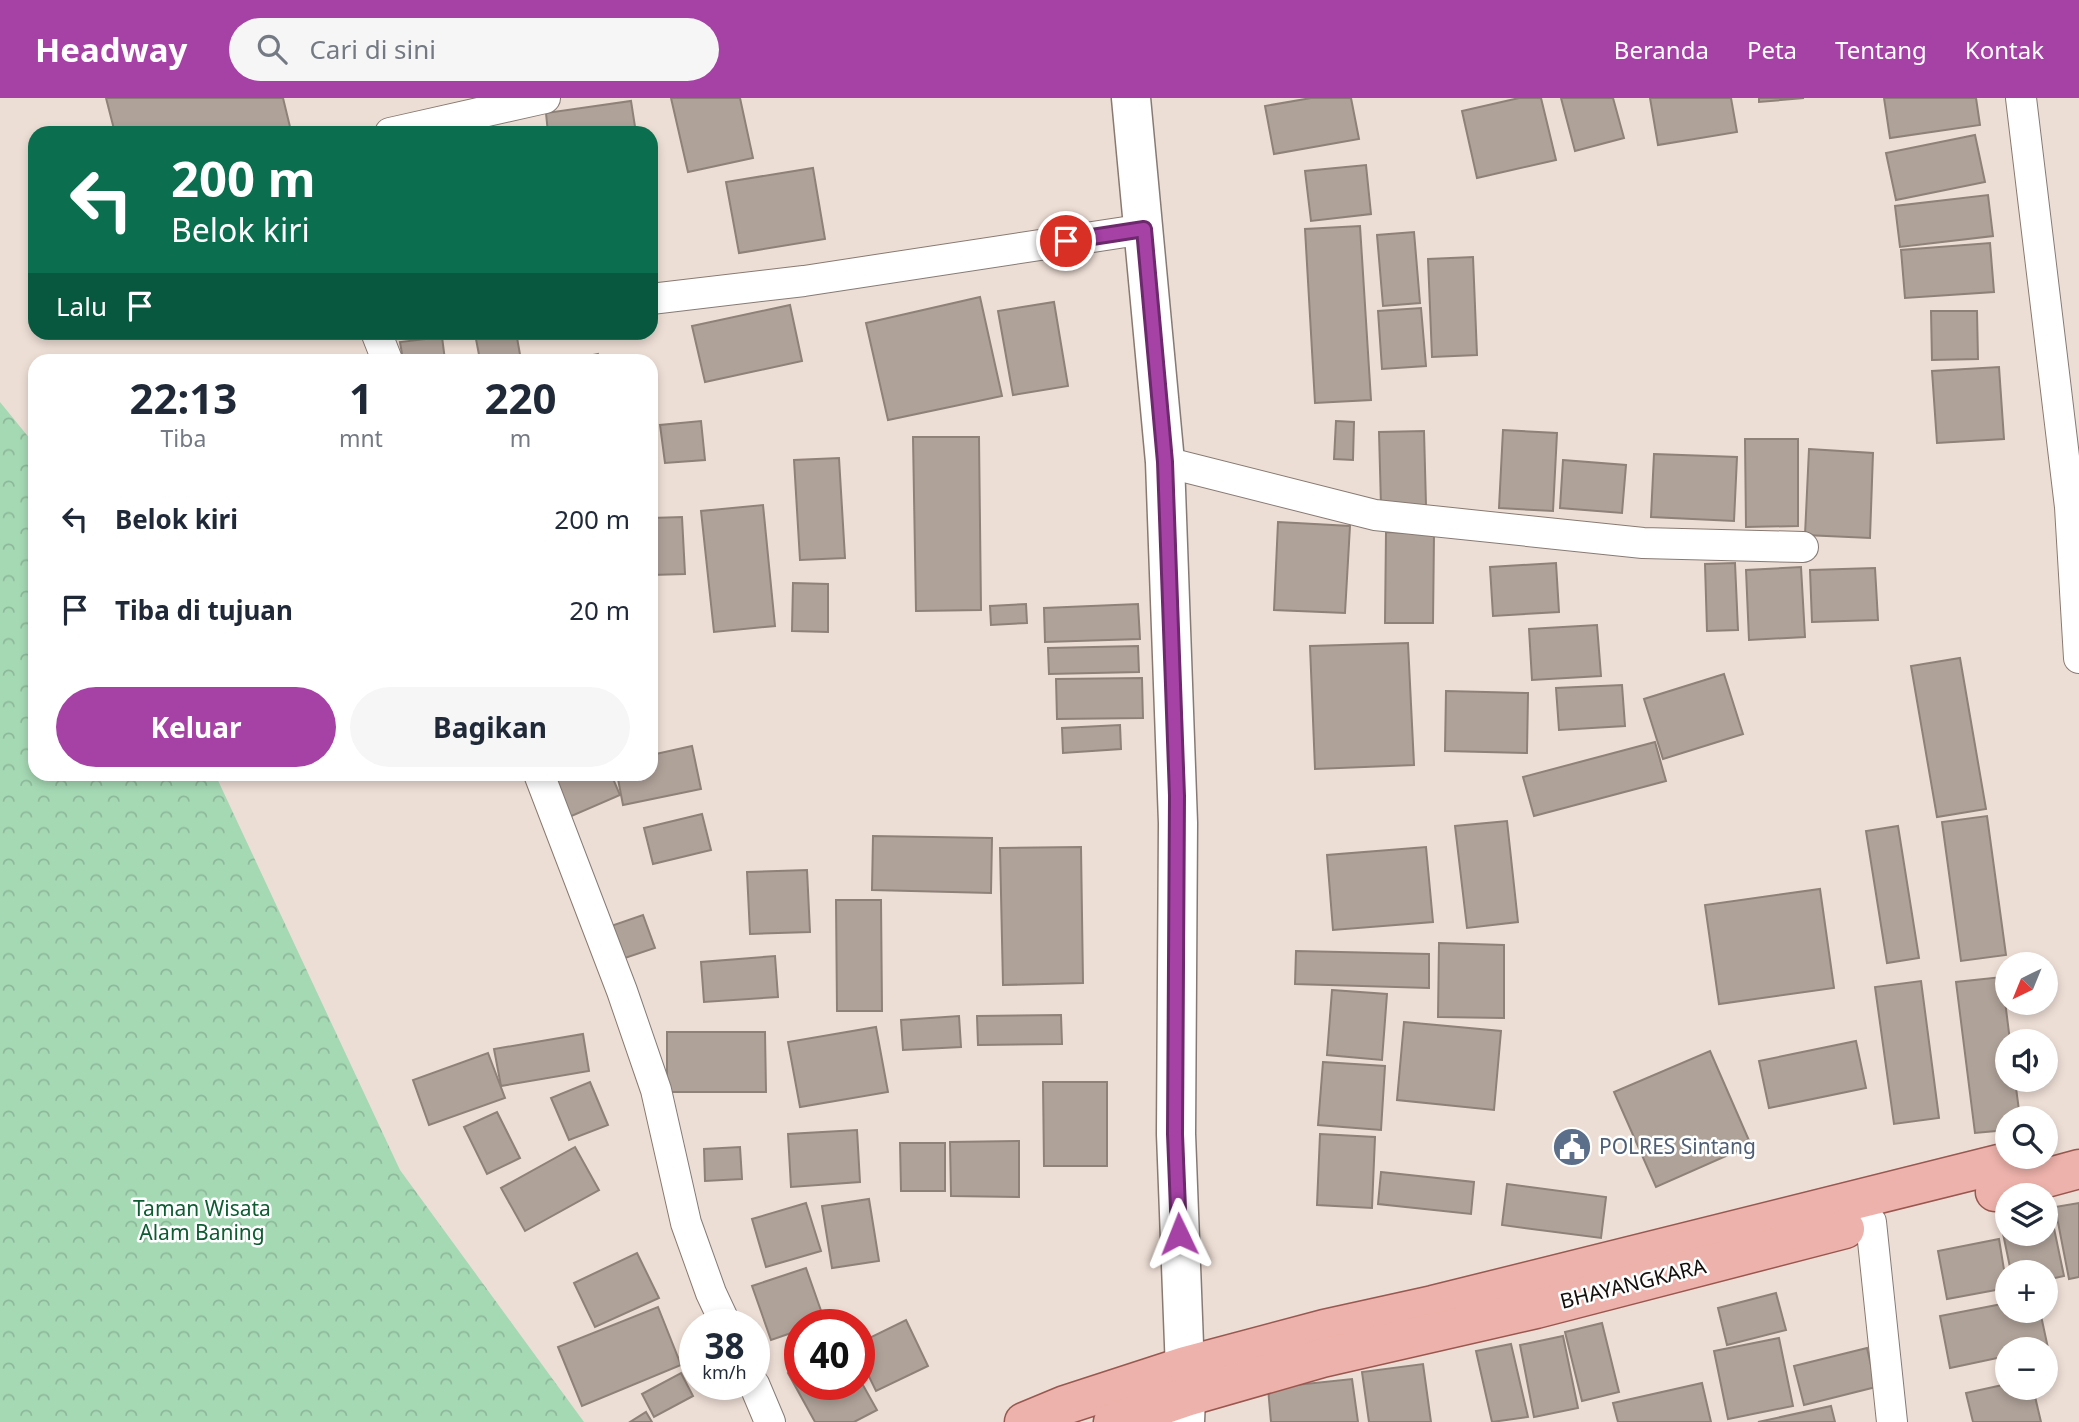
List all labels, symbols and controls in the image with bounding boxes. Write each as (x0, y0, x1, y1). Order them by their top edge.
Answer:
search box (229, 18, 719, 81)
text: Headway (35, 27, 187, 72)
icon: search (253, 30, 291, 68)
text: Cari di sini (309, 31, 436, 67)
text: Beranda (1614, 33, 1709, 66)
text: Peta (1747, 33, 1797, 66)
text: Tentang (1835, 33, 1927, 66)
text: Kontak (1965, 33, 2044, 66)
text: 200 m (171, 145, 316, 211)
icon: left (56, 154, 147, 245)
text: Belok kiri (171, 208, 310, 251)
pin (1036, 211, 1096, 271)
icon: arrive (1047, 222, 1085, 260)
icon: arrive (121, 287, 159, 325)
text: Lalu (56, 288, 107, 324)
text: 22:13 (129, 369, 237, 426)
text: 1 (349, 369, 373, 426)
text: 220 (484, 369, 556, 426)
text: Tiba (161, 422, 206, 454)
text: mnt (339, 422, 383, 454)
text: m (510, 422, 531, 454)
icon: left (56, 500, 94, 538)
text: Belok kiri (115, 501, 238, 537)
text: 200 m (554, 501, 630, 537)
icon: arrive (56, 591, 94, 629)
text: Tiba di tujuan (115, 592, 293, 628)
text: 20 m (569, 592, 630, 628)
button: Keluar (56, 687, 336, 767)
button: Bagikan (350, 687, 630, 767)
north arrow (1995, 952, 2058, 1015)
map controls (1995, 952, 2058, 1400)
button: sound (1995, 1029, 2058, 1092)
button: search (1995, 1106, 2058, 1169)
public building icon: POLRES Sintang (1551, 1126, 1593, 1168)
place label: POLRES Sintang (1599, 1132, 1756, 1160)
button: layers (1995, 1183, 2058, 1246)
park label: Taman Wisata Alam Baning (133, 1194, 271, 1246)
position arrow (1142, 1197, 1216, 1271)
street label: BHAYANGKARA (1557, 1251, 1709, 1315)
button: + (1995, 1260, 2058, 1323)
speed limit sign: 40 (784, 1309, 875, 1400)
text: 38 (704, 1322, 745, 1369)
button: − (1995, 1337, 2058, 1400)
text: km/h (702, 1360, 747, 1384)

